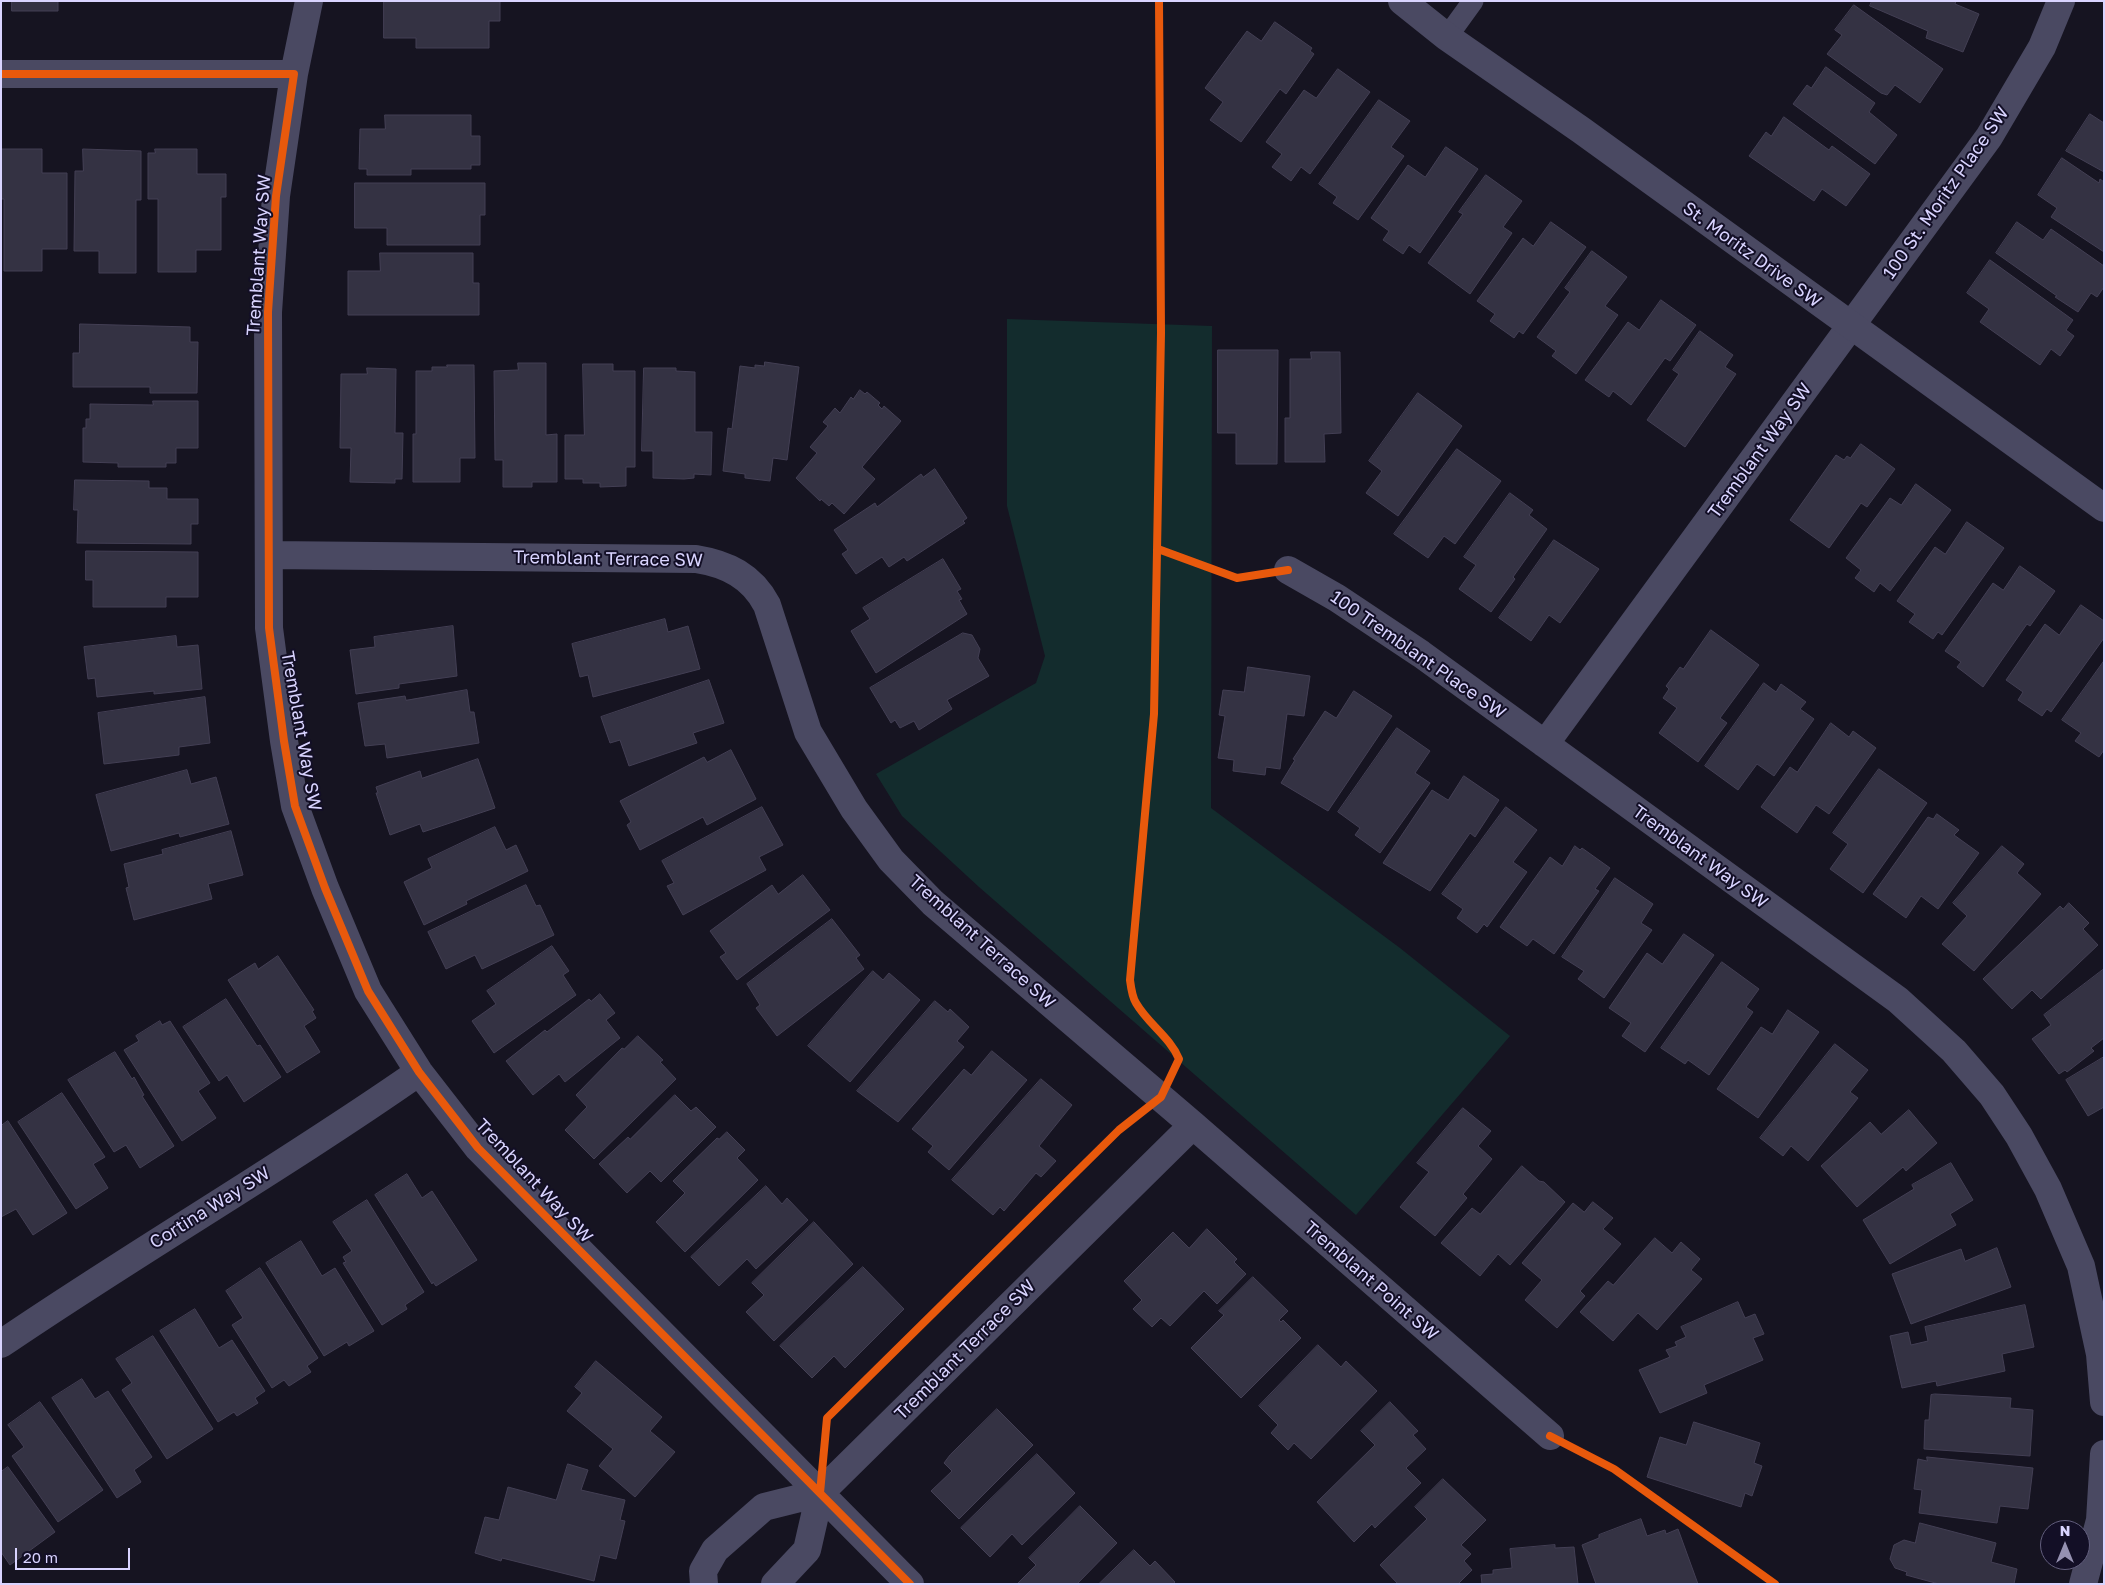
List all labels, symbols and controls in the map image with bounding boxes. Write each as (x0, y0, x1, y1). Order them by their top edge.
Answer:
street label: 100 St. Moritz Place SW (1878, 103, 2014, 283)
street label: Tremblant Way SW (243, 173, 275, 337)
street label: St. Moritz Drive SW (1679, 198, 1825, 312)
street label: Tremblant Way SW (1704, 379, 1816, 523)
street label: Tremblant Terrace SW (513, 547, 703, 571)
street label: 100 Tremblant Place SW (1326, 586, 1510, 724)
street label: Tremblant Way SW (276, 649, 326, 813)
street label: Tremblant Way SW (1628, 801, 1772, 913)
street label: Tremblant Terrace SW (904, 871, 1060, 1013)
street label: Tremblant Way SW (471, 1114, 597, 1248)
street label: Cortina Way SW (146, 1162, 274, 1254)
street label: Tremblant Point SW (1299, 1217, 1443, 1345)
street label: Tremblant Terrace SW (890, 1275, 1040, 1425)
north arrow (2040, 1520, 2090, 1570)
text: N (2060, 1522, 2070, 1539)
scale bar (18, 1538, 132, 1570)
text: 20 m (23, 1548, 58, 1566)

